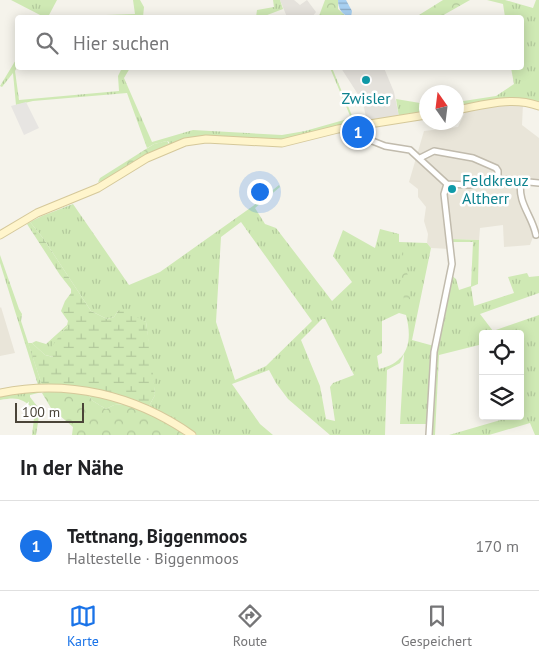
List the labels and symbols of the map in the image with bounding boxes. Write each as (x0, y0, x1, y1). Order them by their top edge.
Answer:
marker: Zwisler (360, 74, 372, 86)
north arrow (419, 85, 464, 130)
place label: Zwisler (341, 88, 391, 108)
pin: 1 (342, 113, 374, 151)
place label: Feldkreuz Altherr (462, 170, 529, 208)
your location (247, 179, 273, 205)
marker: Feldkreuz Altherr (446, 183, 458, 195)
scale bar (15, 400, 84, 423)

